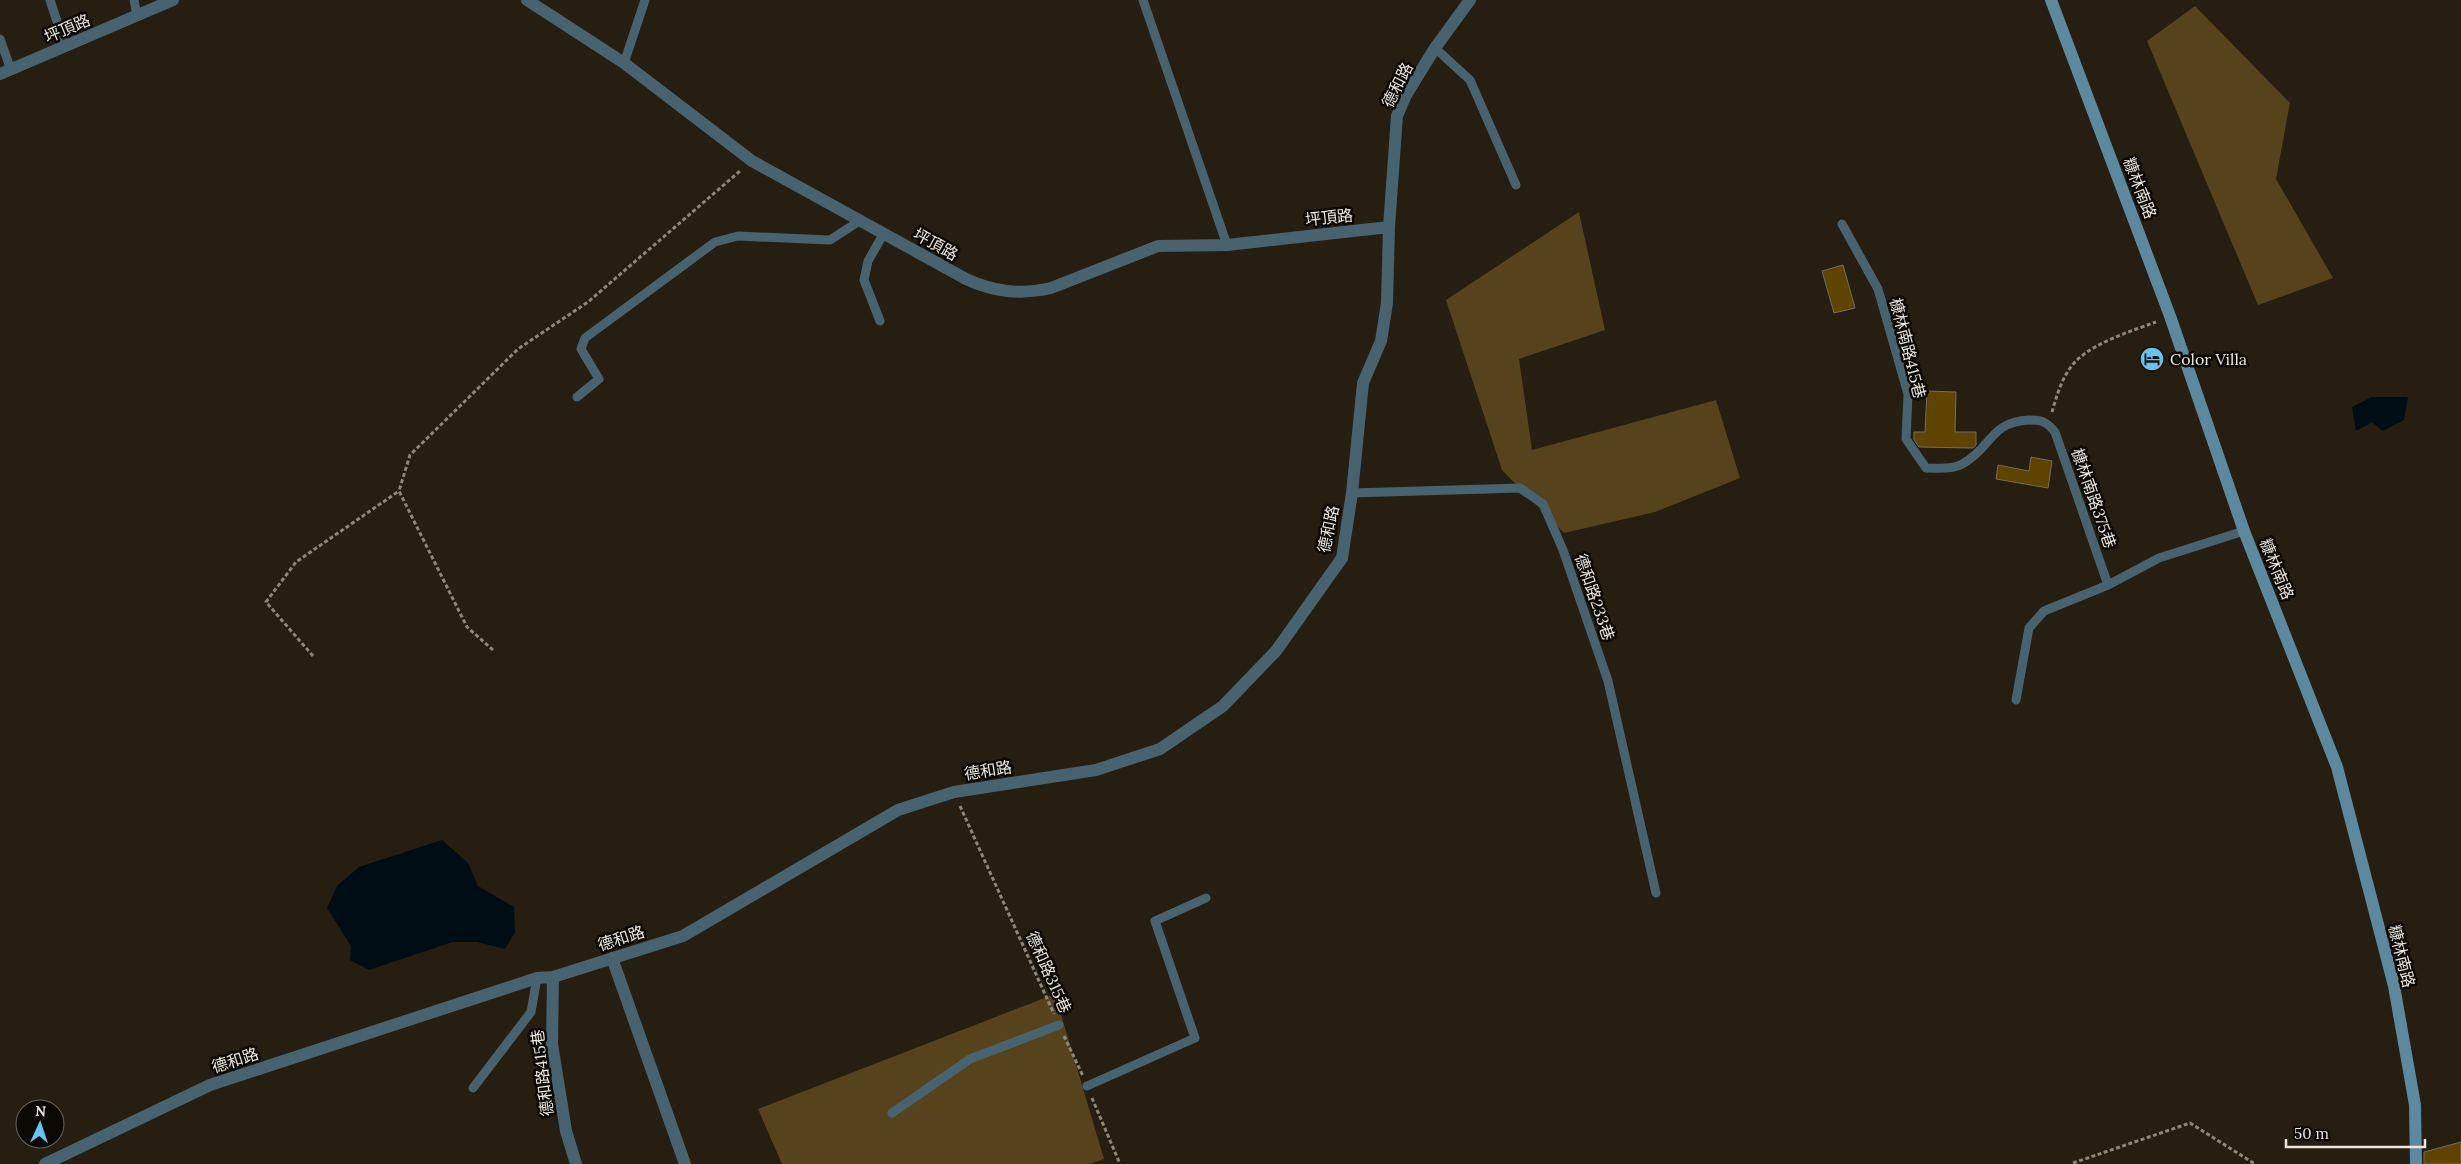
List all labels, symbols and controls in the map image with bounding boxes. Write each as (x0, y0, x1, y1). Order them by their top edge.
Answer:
street label: 坪頂路 (41, 9, 93, 47)
street label: 德和路 (1377, 59, 1417, 111)
street label: 糠林南路 (2119, 155, 2161, 221)
street label: 坪頂路 (1304, 205, 1354, 229)
street label: 坪頂路 (910, 224, 962, 264)
street label: 槺林南路415巷 (1886, 296, 1930, 400)
hotel icon: Color Villa (2139, 346, 2165, 372)
place label: Color Villa (2170, 349, 2247, 369)
street label: 槺林南路375巷 (2068, 445, 2120, 551)
street label: 德和路 (1313, 503, 1343, 555)
street label: 糠林南路 (2256, 536, 2298, 602)
street label: 德和路233巷 (1571, 551, 1619, 643)
street label: 德和路 (963, 756, 1013, 784)
street label: 德和路 (595, 921, 647, 955)
street label: 糠林南路 (2385, 923, 2419, 989)
street label: 德和路315巷 (1022, 928, 1076, 1016)
street label: 德和路415巷 (527, 1028, 557, 1118)
street label: 德和路 (209, 1043, 261, 1077)
north arrow (15, 1099, 65, 1149)
text: N (35, 1102, 47, 1120)
scale bar (2286, 1116, 2425, 1148)
text: 50 m (2294, 1124, 2329, 1143)

